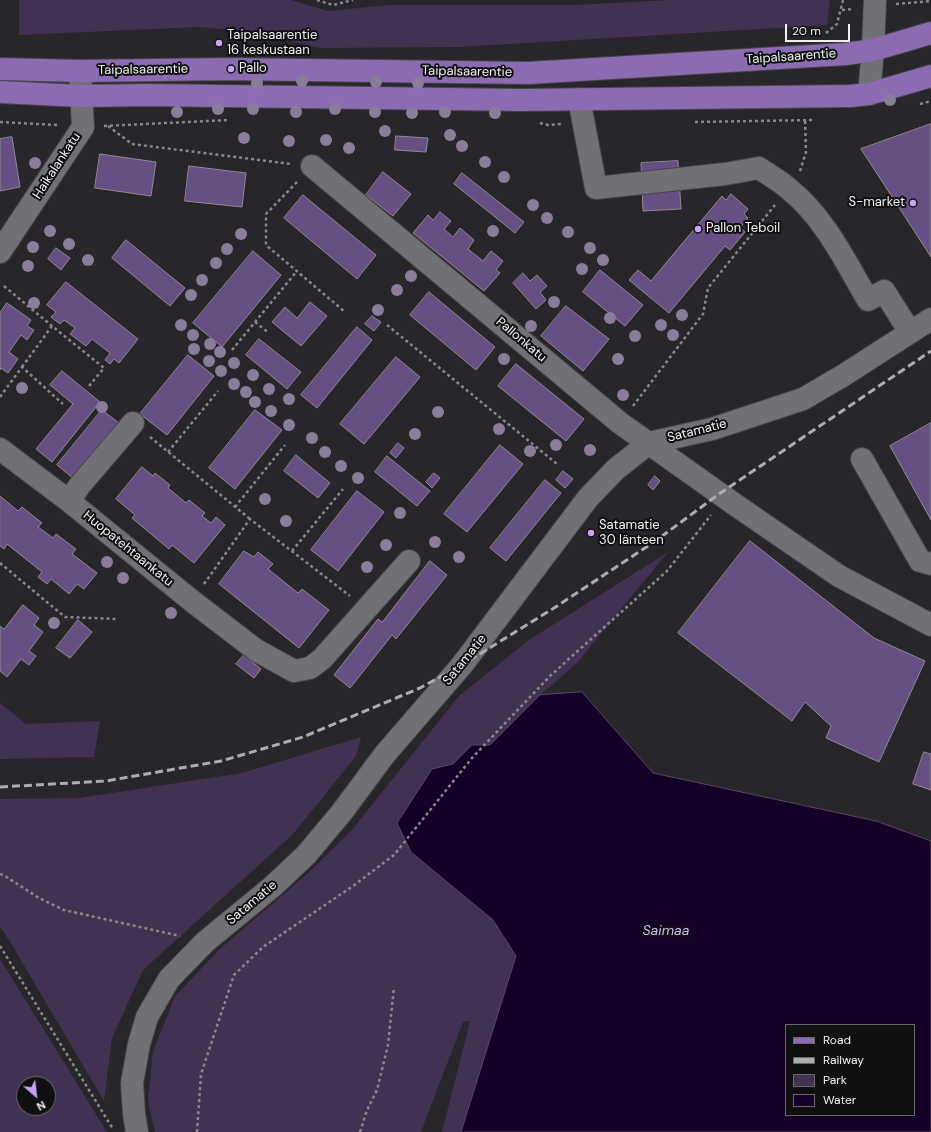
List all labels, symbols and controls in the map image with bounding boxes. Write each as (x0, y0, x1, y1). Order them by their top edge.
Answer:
scale bar (787, 16, 852, 42)
text: 20 m (792, 23, 821, 39)
place label: Taipalsaarentie 16 keskustaan (227, 28, 317, 59)
marker: Taipalsaarentie 16 keskustaan (214, 38, 224, 48)
street label: Taipalsaarentie (745, 46, 837, 68)
street label: Taipalsaarentie (98, 61, 188, 79)
place label: Pallo (239, 61, 267, 77)
street label: Taipalsaarentie (422, 63, 512, 81)
marker: Pallo (226, 64, 236, 74)
street label: Haikalankatu (30, 130, 84, 202)
place label: S-market (849, 195, 905, 211)
marker: S-market (908, 198, 918, 208)
place label: Pallon Teboil (706, 221, 780, 237)
marker: Pallon Teboil (693, 224, 703, 234)
street label: Pallonkatu (493, 314, 549, 366)
street label: Satamatie (666, 416, 728, 446)
street label: Huopatehtaankatu (80, 508, 176, 590)
place label: Satamatie 30 länteen (599, 518, 664, 549)
marker: Satamatie 30 länteen (586, 528, 596, 538)
street label: Satamatie (440, 632, 490, 688)
street label: Satamatie (224, 878, 280, 928)
water label: Saimaa (642, 923, 690, 939)
legend (785, 1024, 915, 1116)
text: Road (823, 1032, 851, 1048)
text: Railway (823, 1052, 864, 1068)
text: Park (823, 1072, 847, 1088)
north arrow (16, 1076, 56, 1116)
text: Water (823, 1092, 856, 1108)
text: N (34, 1098, 48, 1114)

